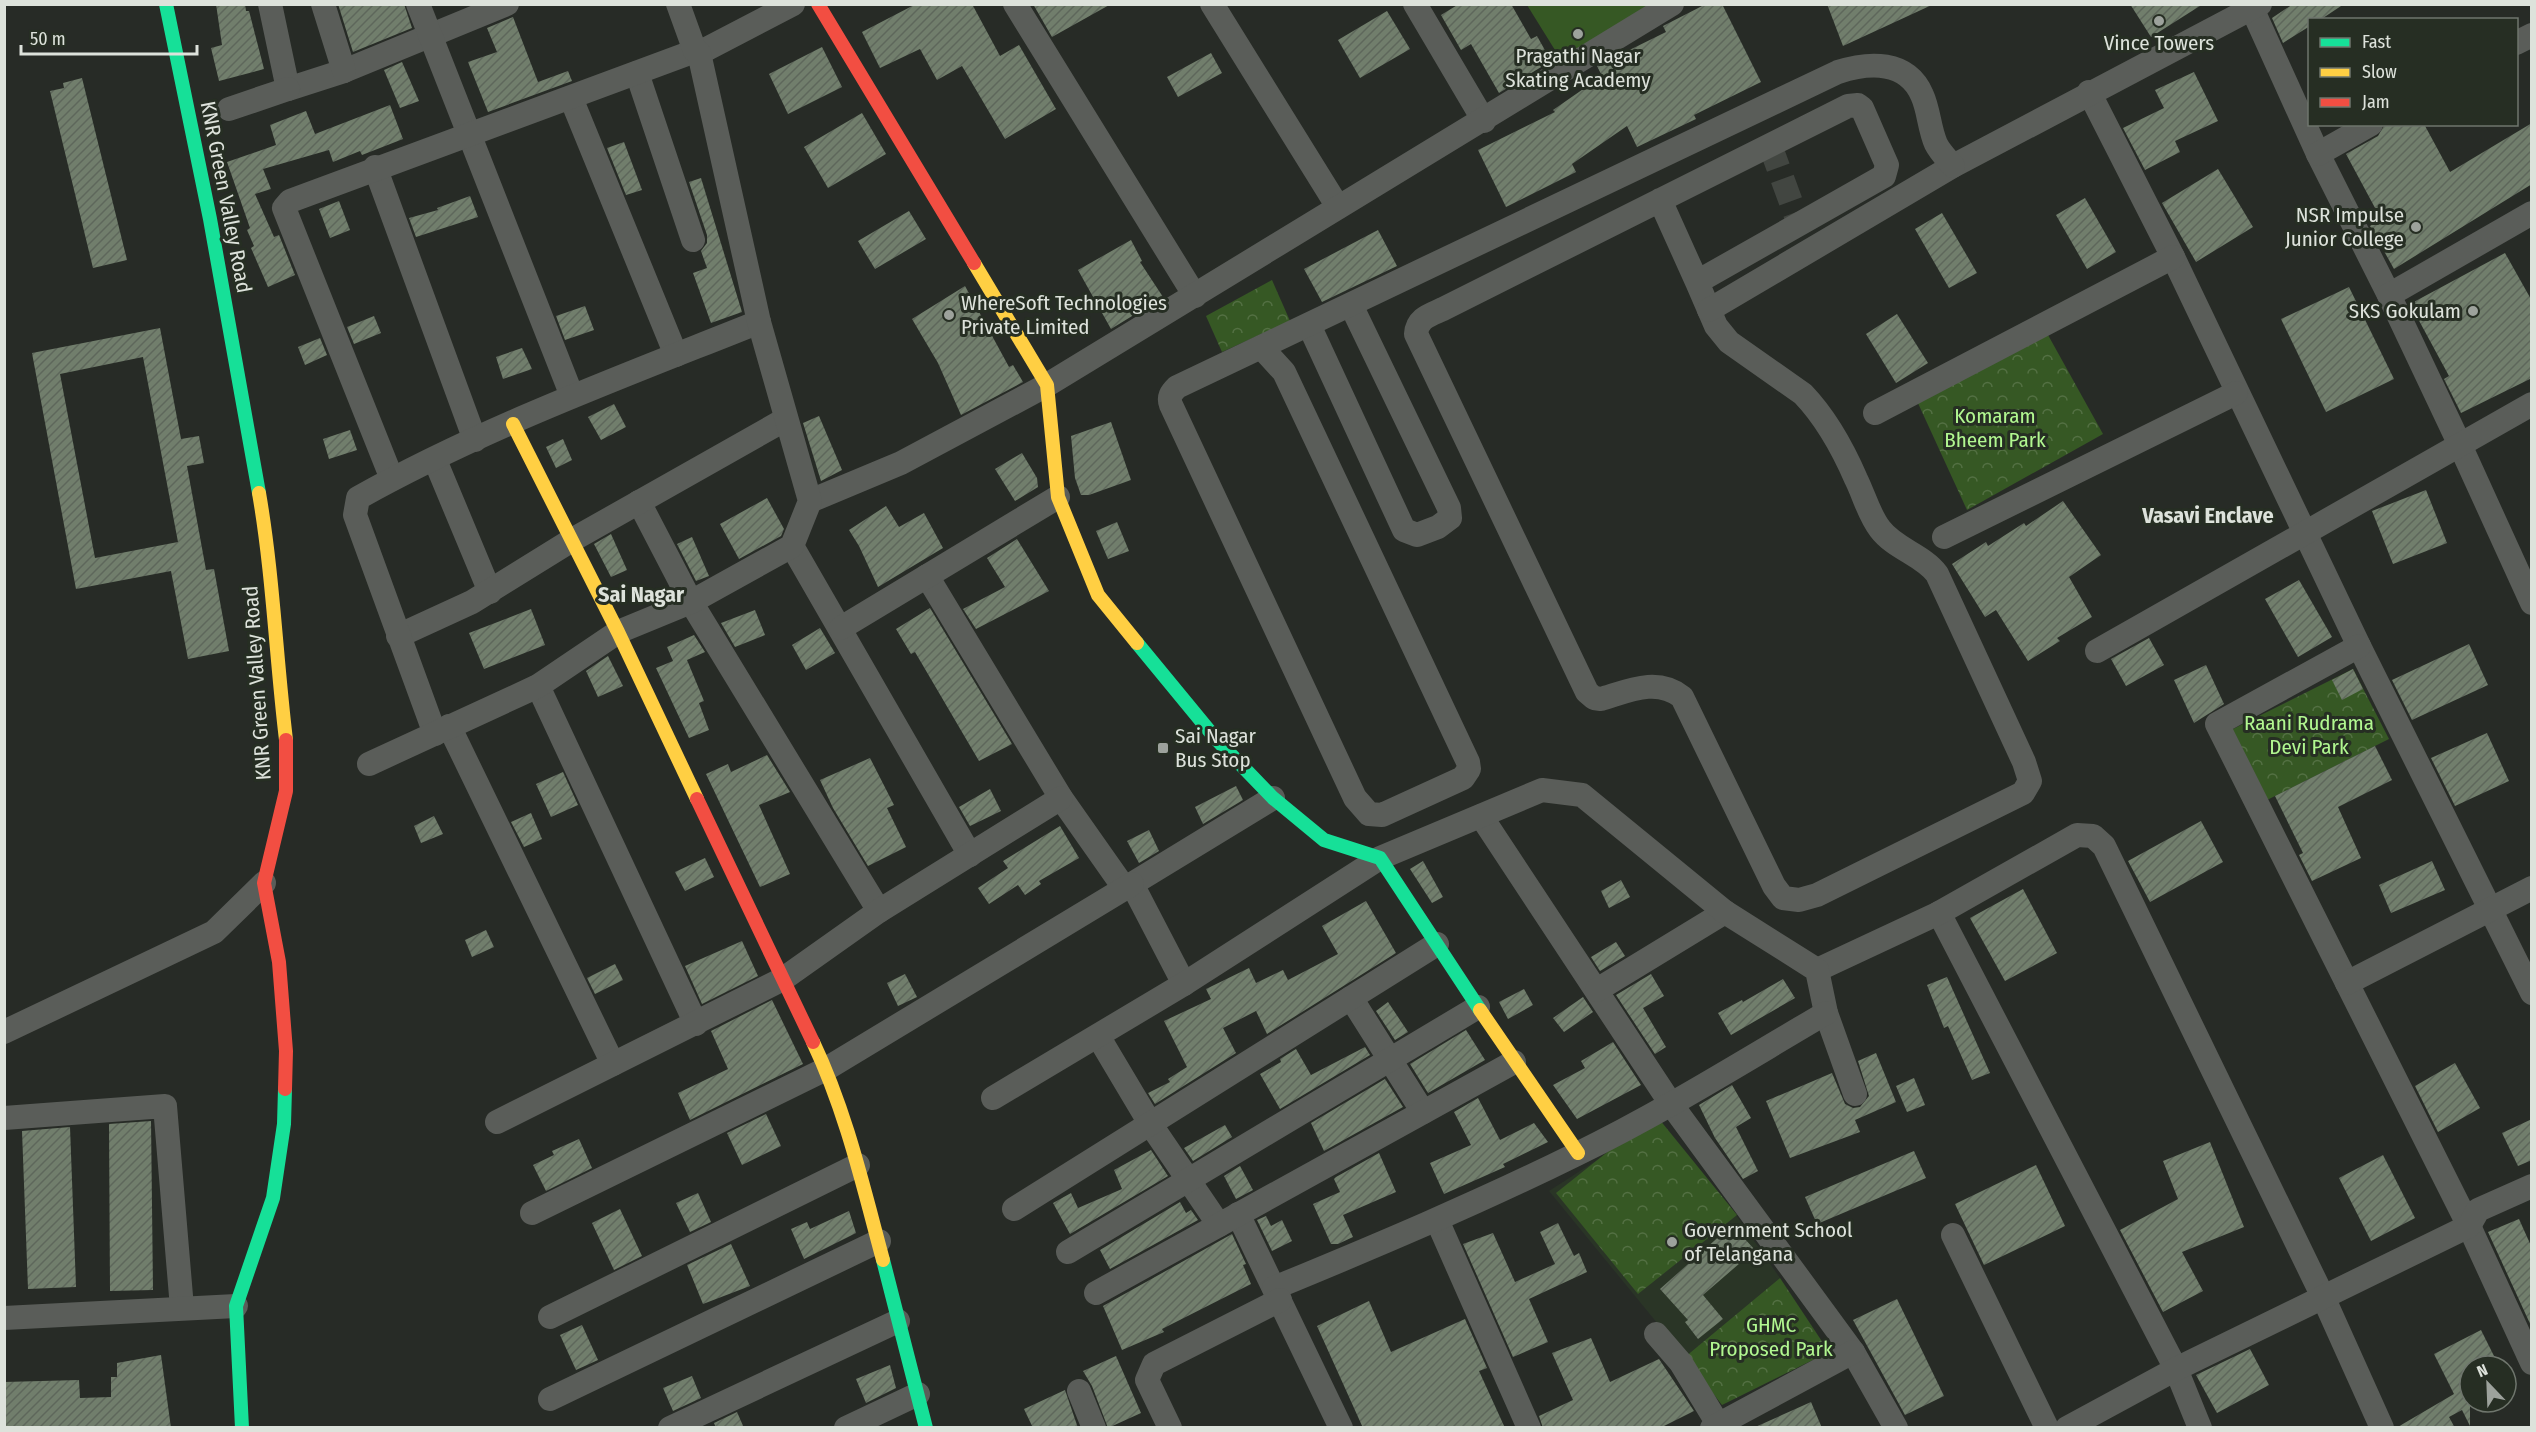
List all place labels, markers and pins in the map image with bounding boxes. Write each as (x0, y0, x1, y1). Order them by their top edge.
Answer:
marker: Vince Towers (2152, 14, 2166, 28)
marker: Pragathi Nagar Skating Academy (1571, 27, 1585, 41)
place label: Vince Towers (2104, 30, 2214, 56)
place label: Pragathi Nagar Skating Academy (1505, 43, 1651, 93)
place label: NSR Impulse Junior College (2285, 202, 2404, 252)
marker: NSR Impulse Junior College (2409, 220, 2423, 234)
place label: WhereSoft Technologies Private Limited (961, 290, 1167, 340)
place label: SKS Gokulam (2349, 298, 2461, 324)
marker: SKS Gokulam (2466, 304, 2480, 318)
marker: WhereSoft Technologies Private Limited (942, 308, 956, 322)
place label: Sai Nagar Bus Stop (1175, 723, 1257, 773)
marker: Sai Nagar Bus Stop (1156, 741, 1170, 755)
place label: Government School of Telangana (1684, 1217, 1853, 1267)
marker: Government School of Telangana (1665, 1235, 1679, 1249)

